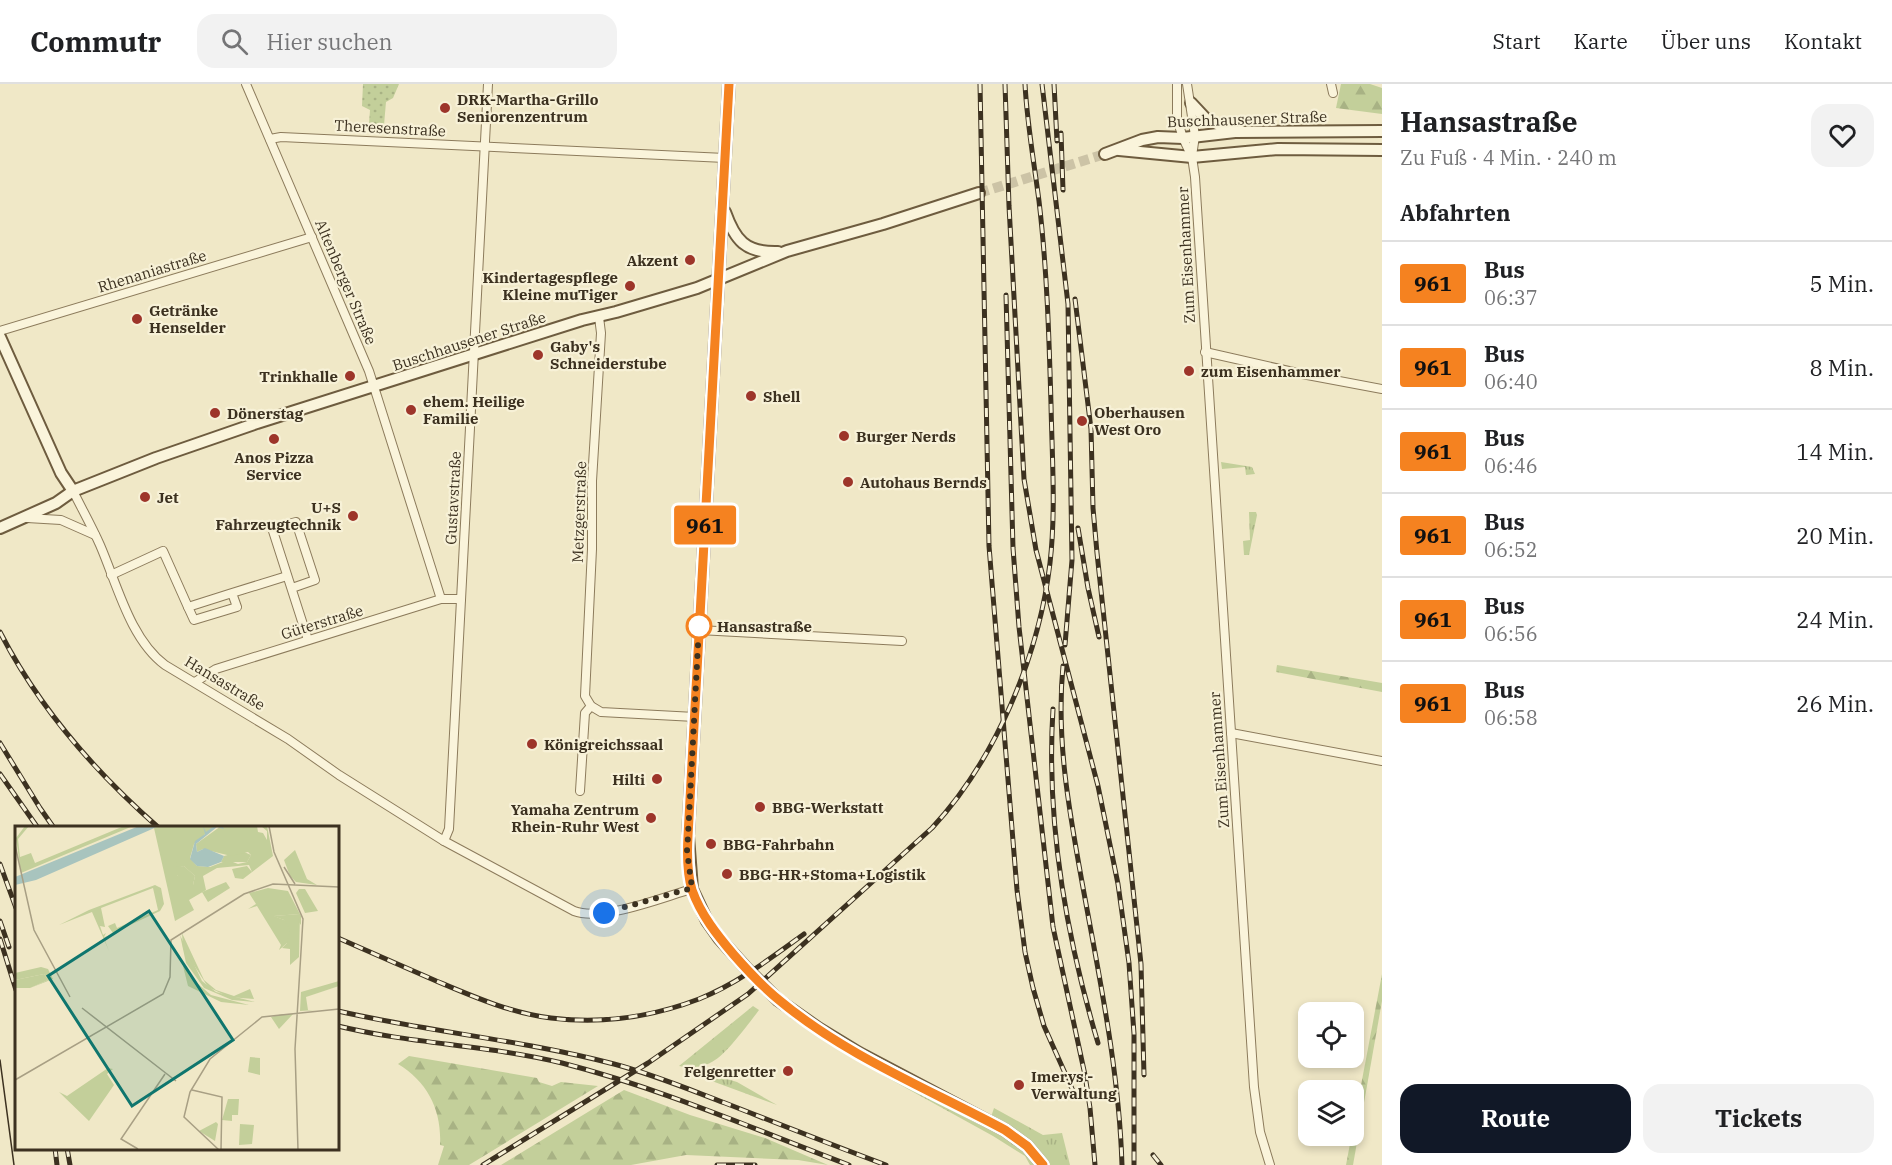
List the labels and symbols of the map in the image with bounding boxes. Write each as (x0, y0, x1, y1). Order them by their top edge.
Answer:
place label: DRK-Martha-Grillo Seniorenzentrum (457, 90, 599, 126)
marker: DRK-Martha-Grillo Seniorenzentrum (438, 101, 452, 115)
street label: Buschhausener Straße (1167, 107, 1327, 131)
street label: Theresenstraße (334, 116, 446, 140)
street label: Zum Eisenhammer (1173, 186, 1199, 324)
street label: Altenberger Straße (311, 217, 381, 347)
street label: Rhenaniastraße (95, 245, 209, 297)
place label: Akzent (627, 251, 678, 270)
marker: Akzent (683, 253, 697, 267)
place label: Kindertagespflege Kleine muTiger (482, 268, 619, 304)
marker: Kindertagespflege Kleine muTiger (623, 279, 637, 293)
place label: Getränke Henselder (149, 301, 227, 337)
street label: Buschhausener Straße (390, 307, 548, 375)
marker: Getränke Henselder (130, 312, 144, 326)
place label: Gaby's Schneiderstube (550, 337, 667, 373)
marker: Gaby's Schneiderstube (531, 348, 545, 362)
place label: zum Eisenhammer (1201, 362, 1341, 381)
marker: zum Eisenhammer (1182, 364, 1196, 378)
place label: Trinkhalle (259, 367, 338, 386)
marker: Trinkhalle (343, 369, 357, 383)
place label: Shell (763, 387, 801, 406)
marker: Shell (744, 389, 758, 403)
place label: ehem. Heilige Familie (423, 392, 525, 428)
marker: ehem. Heilige Familie (404, 403, 418, 417)
place label: Oberhausen West Oro (1094, 403, 1185, 439)
place label: Dönerstag (227, 404, 303, 423)
marker: Dönerstag (208, 406, 222, 420)
marker: Oberhausen West Oro (1075, 414, 1089, 428)
place label: Burger Nerds (856, 427, 956, 446)
marker: Burger Nerds (837, 429, 851, 443)
marker: Anos Pizza Service (267, 432, 281, 446)
place label: Anos Pizza Service (234, 448, 314, 484)
street label: Gustavstraße (441, 451, 465, 545)
street label: Metzgerstraße (568, 461, 590, 563)
place label: Autohaus Bernds (860, 473, 987, 492)
marker: Autohaus Bernds (841, 475, 855, 489)
place label: Jet (157, 488, 179, 507)
marker: Jet (138, 490, 152, 504)
place label: U+S Fahrzeugtechnik (216, 498, 342, 534)
line badge: 961 (670, 506, 740, 544)
marker: U+S Fahrzeugtechnik (346, 509, 360, 523)
street label: Güterstraße (279, 600, 365, 644)
marker: Hansastraße (686, 613, 712, 639)
place label: Hansastraße (717, 617, 812, 636)
street label: Hansastraße (181, 652, 269, 714)
street label: Zum Eisenhammer (1205, 691, 1233, 829)
place label: Königreichssaal (544, 735, 663, 754)
marker: Königreichssaal (525, 737, 539, 751)
place label: Hilti (612, 770, 645, 789)
marker: Hilti (650, 772, 664, 786)
place label: BBG-Werkstatt (772, 798, 884, 817)
place label: Yamaha Zentrum Rhein-Ruhr West (511, 800, 639, 836)
marker: BBG-Werkstatt (753, 800, 767, 814)
marker: Yamaha Zentrum Rhein-Ruhr West (644, 811, 658, 825)
inset map (15, 826, 339, 1150)
place label: BBG-Fahrbahn (723, 835, 835, 854)
marker: BBG-Fahrbahn (704, 837, 718, 851)
place label: BBG-HR+Stoma+Logistik (739, 865, 926, 884)
marker: BBG-HR+Stoma+Logistik (720, 867, 734, 881)
your location (589, 898, 619, 928)
place label: Felgenretter (684, 1062, 777, 1081)
marker: Felgenretter (781, 1064, 795, 1078)
place label: Imerys - Verwaltung (1031, 1067, 1117, 1103)
marker: Imerys - Verwaltung (1012, 1078, 1026, 1092)

